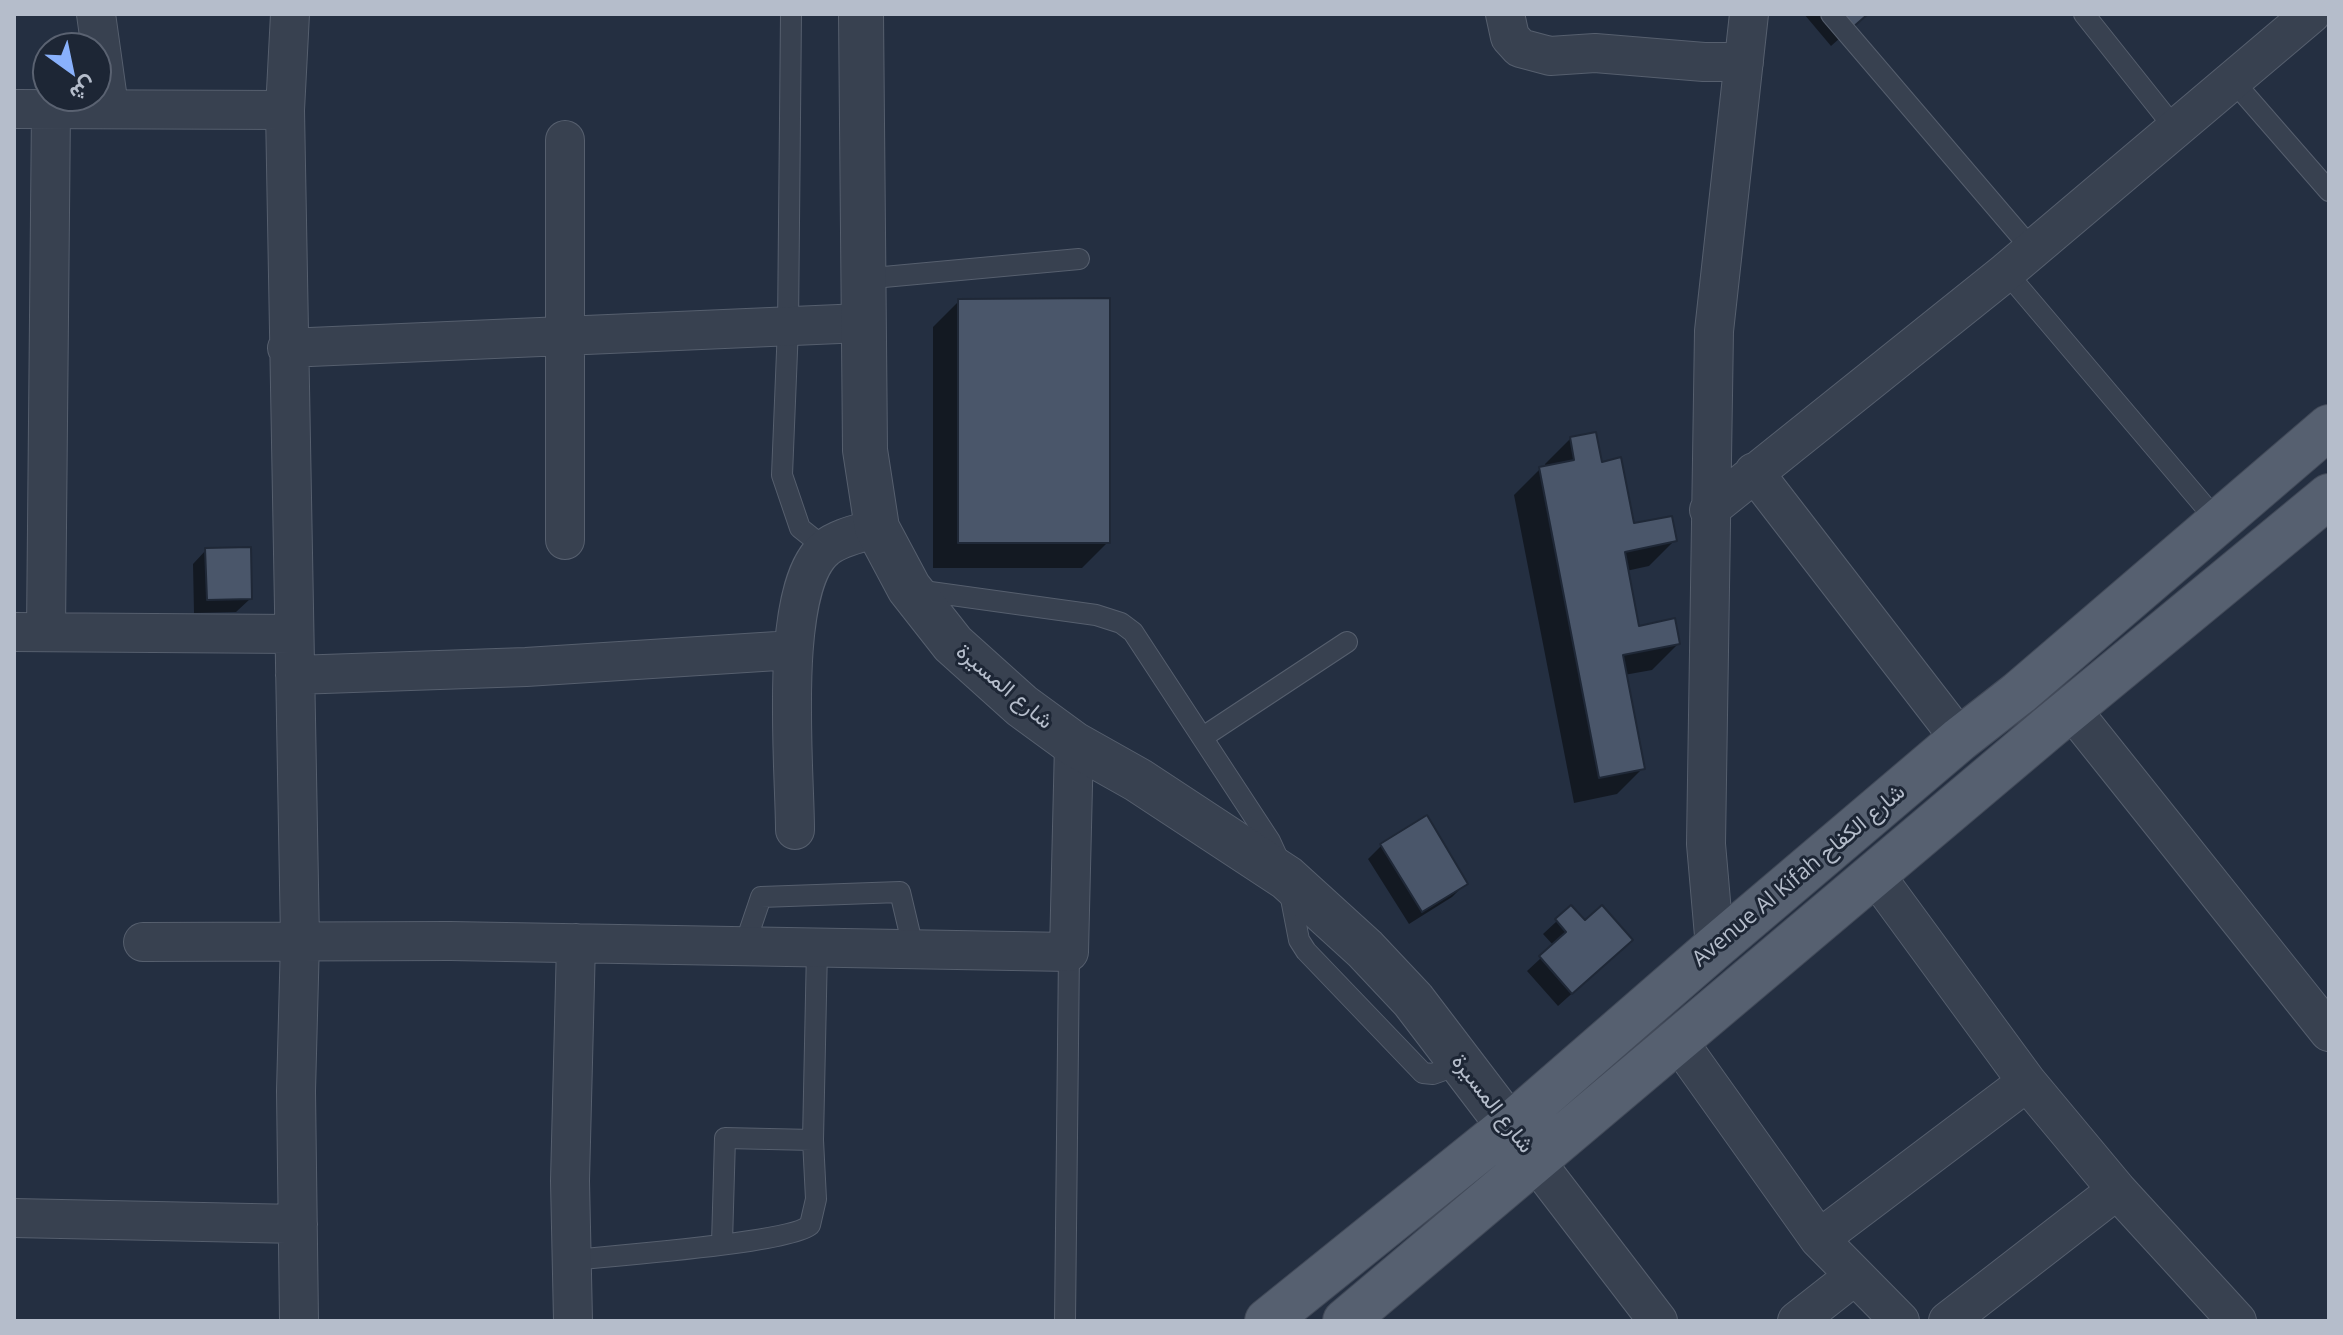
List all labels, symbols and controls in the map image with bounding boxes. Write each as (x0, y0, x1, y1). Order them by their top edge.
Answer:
north arrow (32, 32, 112, 112)
text: ش (65, 71, 103, 110)
street label: شارع المسيرة (950, 639, 1058, 735)
street label: Avenue Al Kifah شارع الكفاح (1687, 779, 1911, 973)
street label: شارع المسيرة (1445, 1049, 1539, 1159)

